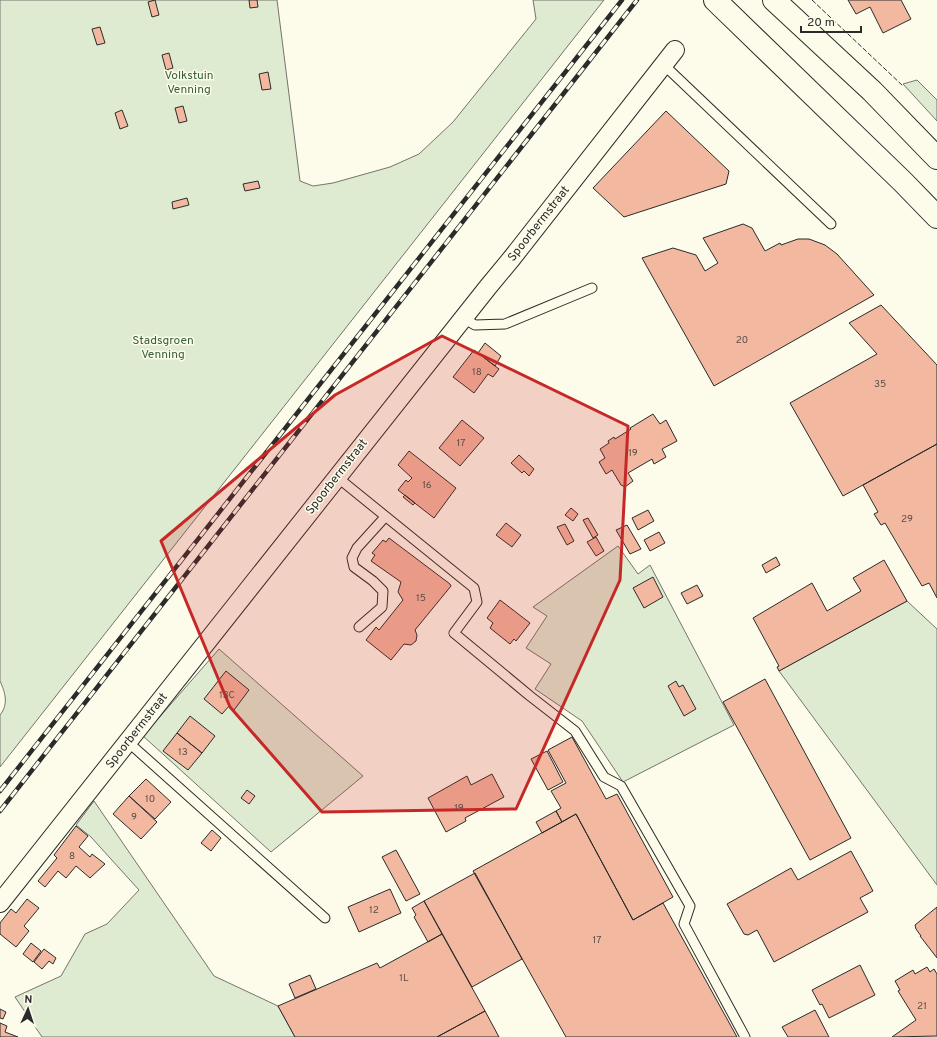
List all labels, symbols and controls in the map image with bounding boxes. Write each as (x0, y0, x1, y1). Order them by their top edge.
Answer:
scale bar (801, 8, 861, 34)
text: 20 m (807, 15, 835, 31)
park label: Volkstuin Venning (165, 68, 213, 98)
street label: Spoorbermstraat (504, 183, 574, 265)
park label: Stadsgroen Venning (132, 333, 194, 363)
house number: 20 (736, 334, 748, 347)
house number: 18 (472, 366, 482, 379)
house number: 35 (874, 378, 886, 391)
street label: Spoorbermstraat (302, 436, 372, 518)
house number: 17 (457, 437, 465, 450)
house number: 19 (628, 447, 638, 460)
house number: 16 (422, 479, 432, 492)
house number: 29 (901, 513, 913, 526)
house number: 15 (416, 592, 426, 605)
house number: 13C (219, 689, 235, 702)
street label: Spoorbermstraat (102, 690, 172, 772)
house number: 13 (178, 746, 188, 759)
house number: 10 (145, 793, 155, 806)
house number: 19 (454, 802, 464, 815)
house number: 9 (131, 811, 137, 824)
house number: 8 (69, 850, 75, 863)
house number: 12 (369, 904, 379, 917)
house number: 17 (593, 934, 601, 947)
house number: 1L (399, 972, 409, 985)
north arrow (8, 989, 48, 1029)
text: N (24, 993, 33, 1007)
house number: 21 (917, 1000, 927, 1013)

